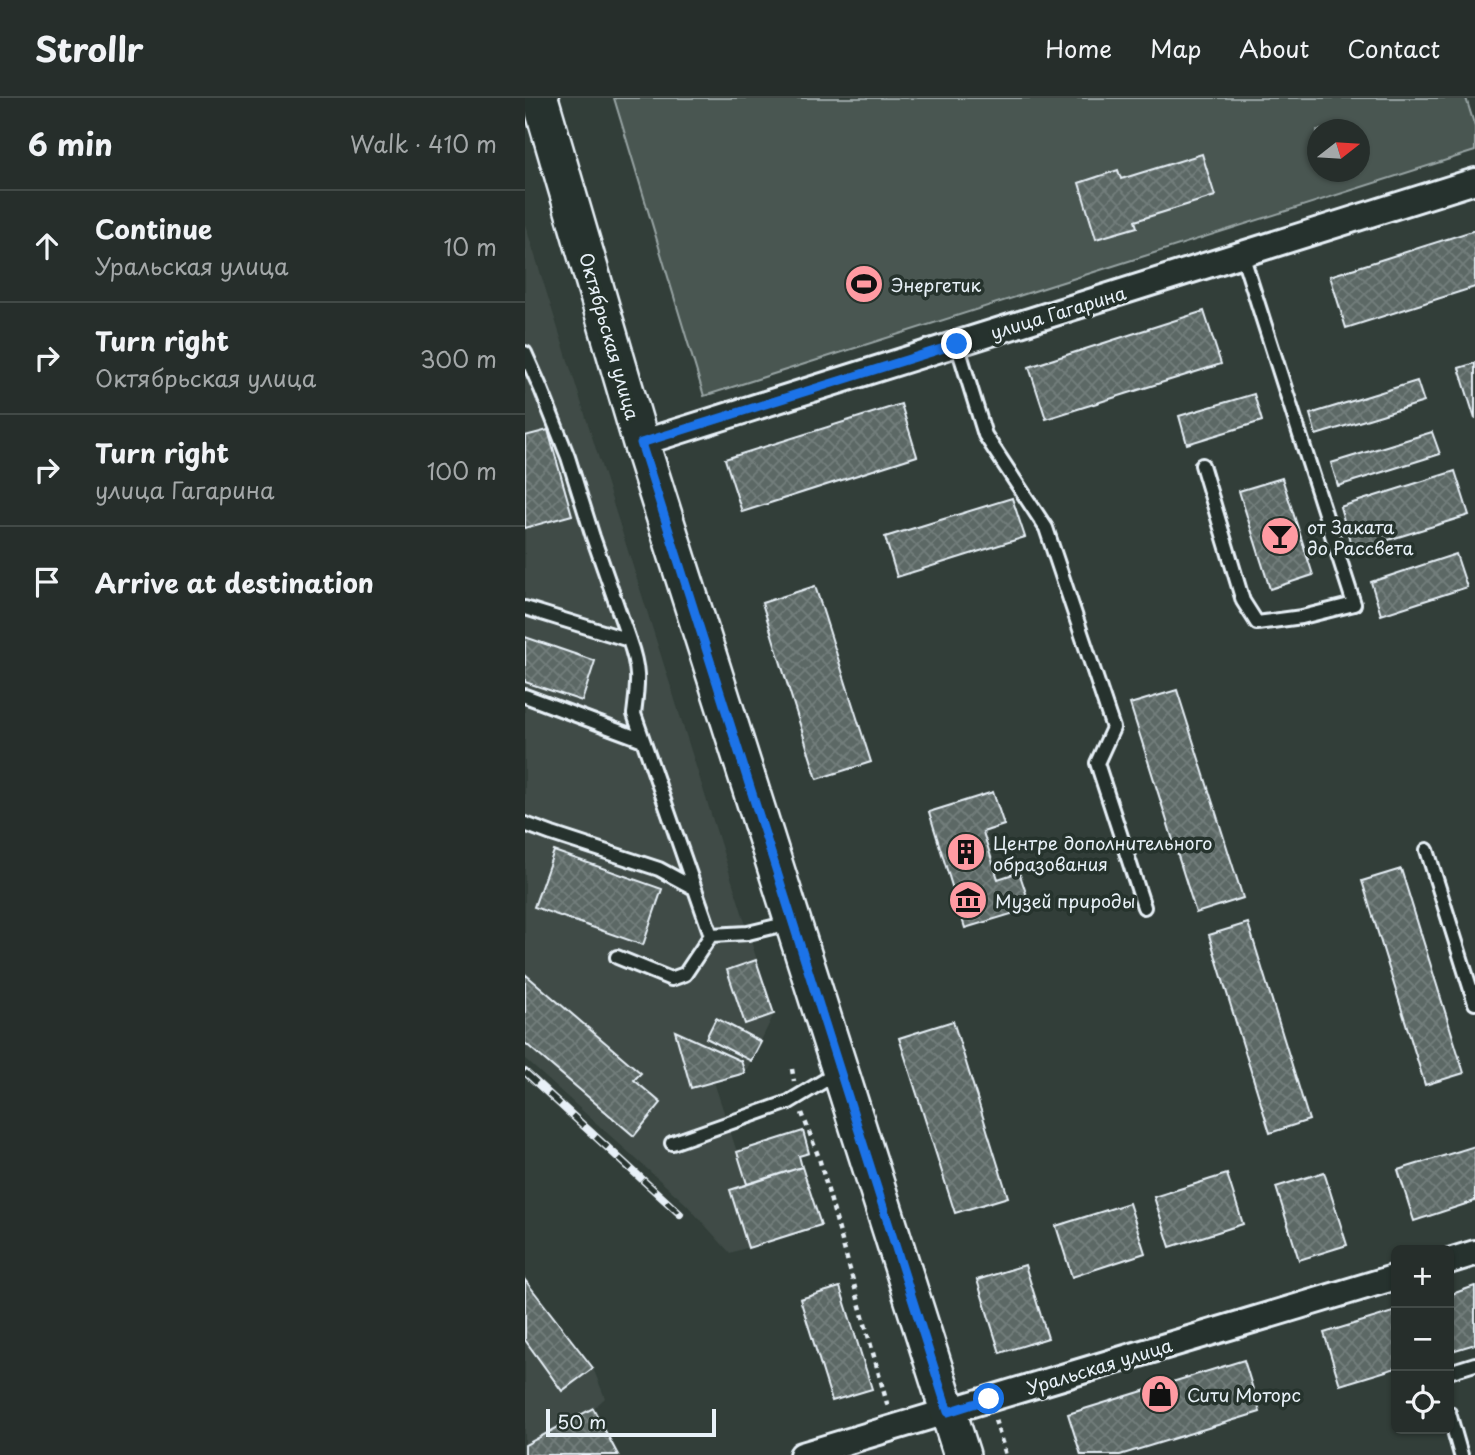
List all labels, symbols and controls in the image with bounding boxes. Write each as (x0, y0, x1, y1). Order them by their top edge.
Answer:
text: Strollr (35, 23, 144, 73)
text: Home (1045, 30, 1112, 66)
text: Map (1150, 30, 1201, 66)
text: About (1239, 30, 1309, 66)
text: Contact (1347, 30, 1440, 66)
north arrow (1307, 119, 1370, 182)
text: 6 min (28, 121, 113, 166)
text: Walk · 410 m (350, 126, 497, 161)
text: Continue (95, 209, 212, 248)
icon: ahead (28, 227, 66, 265)
text: 10 m (443, 229, 497, 264)
text: Уральская улица (95, 248, 289, 283)
street label: Октябрьская улица (573, 249, 647, 424)
sports icon: Энергетик (843, 263, 885, 305)
place label: Энергетик (891, 271, 982, 298)
street label: улица Гагарина (987, 278, 1130, 345)
text: Turn right (95, 321, 229, 360)
route end (941, 328, 972, 359)
icon: right (28, 339, 66, 377)
text: 300 m (420, 341, 497, 376)
text: Октябрьская улица (95, 360, 316, 395)
text: Turn right (95, 433, 229, 472)
icon: right (28, 451, 66, 489)
text: 100 m (427, 453, 497, 488)
text: улица Гагарина (95, 472, 275, 507)
place label: от Заката до Рассвета (1307, 513, 1414, 561)
bar icon: от Заката до Рассвета (1259, 515, 1301, 557)
icon: arrive (28, 563, 66, 601)
text: Arrive at destination (95, 563, 374, 602)
place label: Центре дополнительного образования (993, 829, 1213, 877)
building icon: Центре дополнительного образования (945, 831, 987, 873)
museum icon: Музей природы (947, 879, 989, 921)
place label: Музей природы (995, 887, 1135, 914)
map controls (1391, 1245, 1454, 1434)
button: + (1391, 1245, 1454, 1308)
button: − (1391, 1308, 1454, 1371)
street label: Уральская улица (1023, 1331, 1176, 1401)
button: locate (1391, 1371, 1454, 1434)
shop icon: Сити Моторс (1139, 1373, 1181, 1415)
place label: Сити Моторс (1187, 1381, 1301, 1408)
route start (973, 1383, 1004, 1414)
scale bar (546, 1406, 716, 1438)
text: 50 m (557, 1407, 606, 1435)

